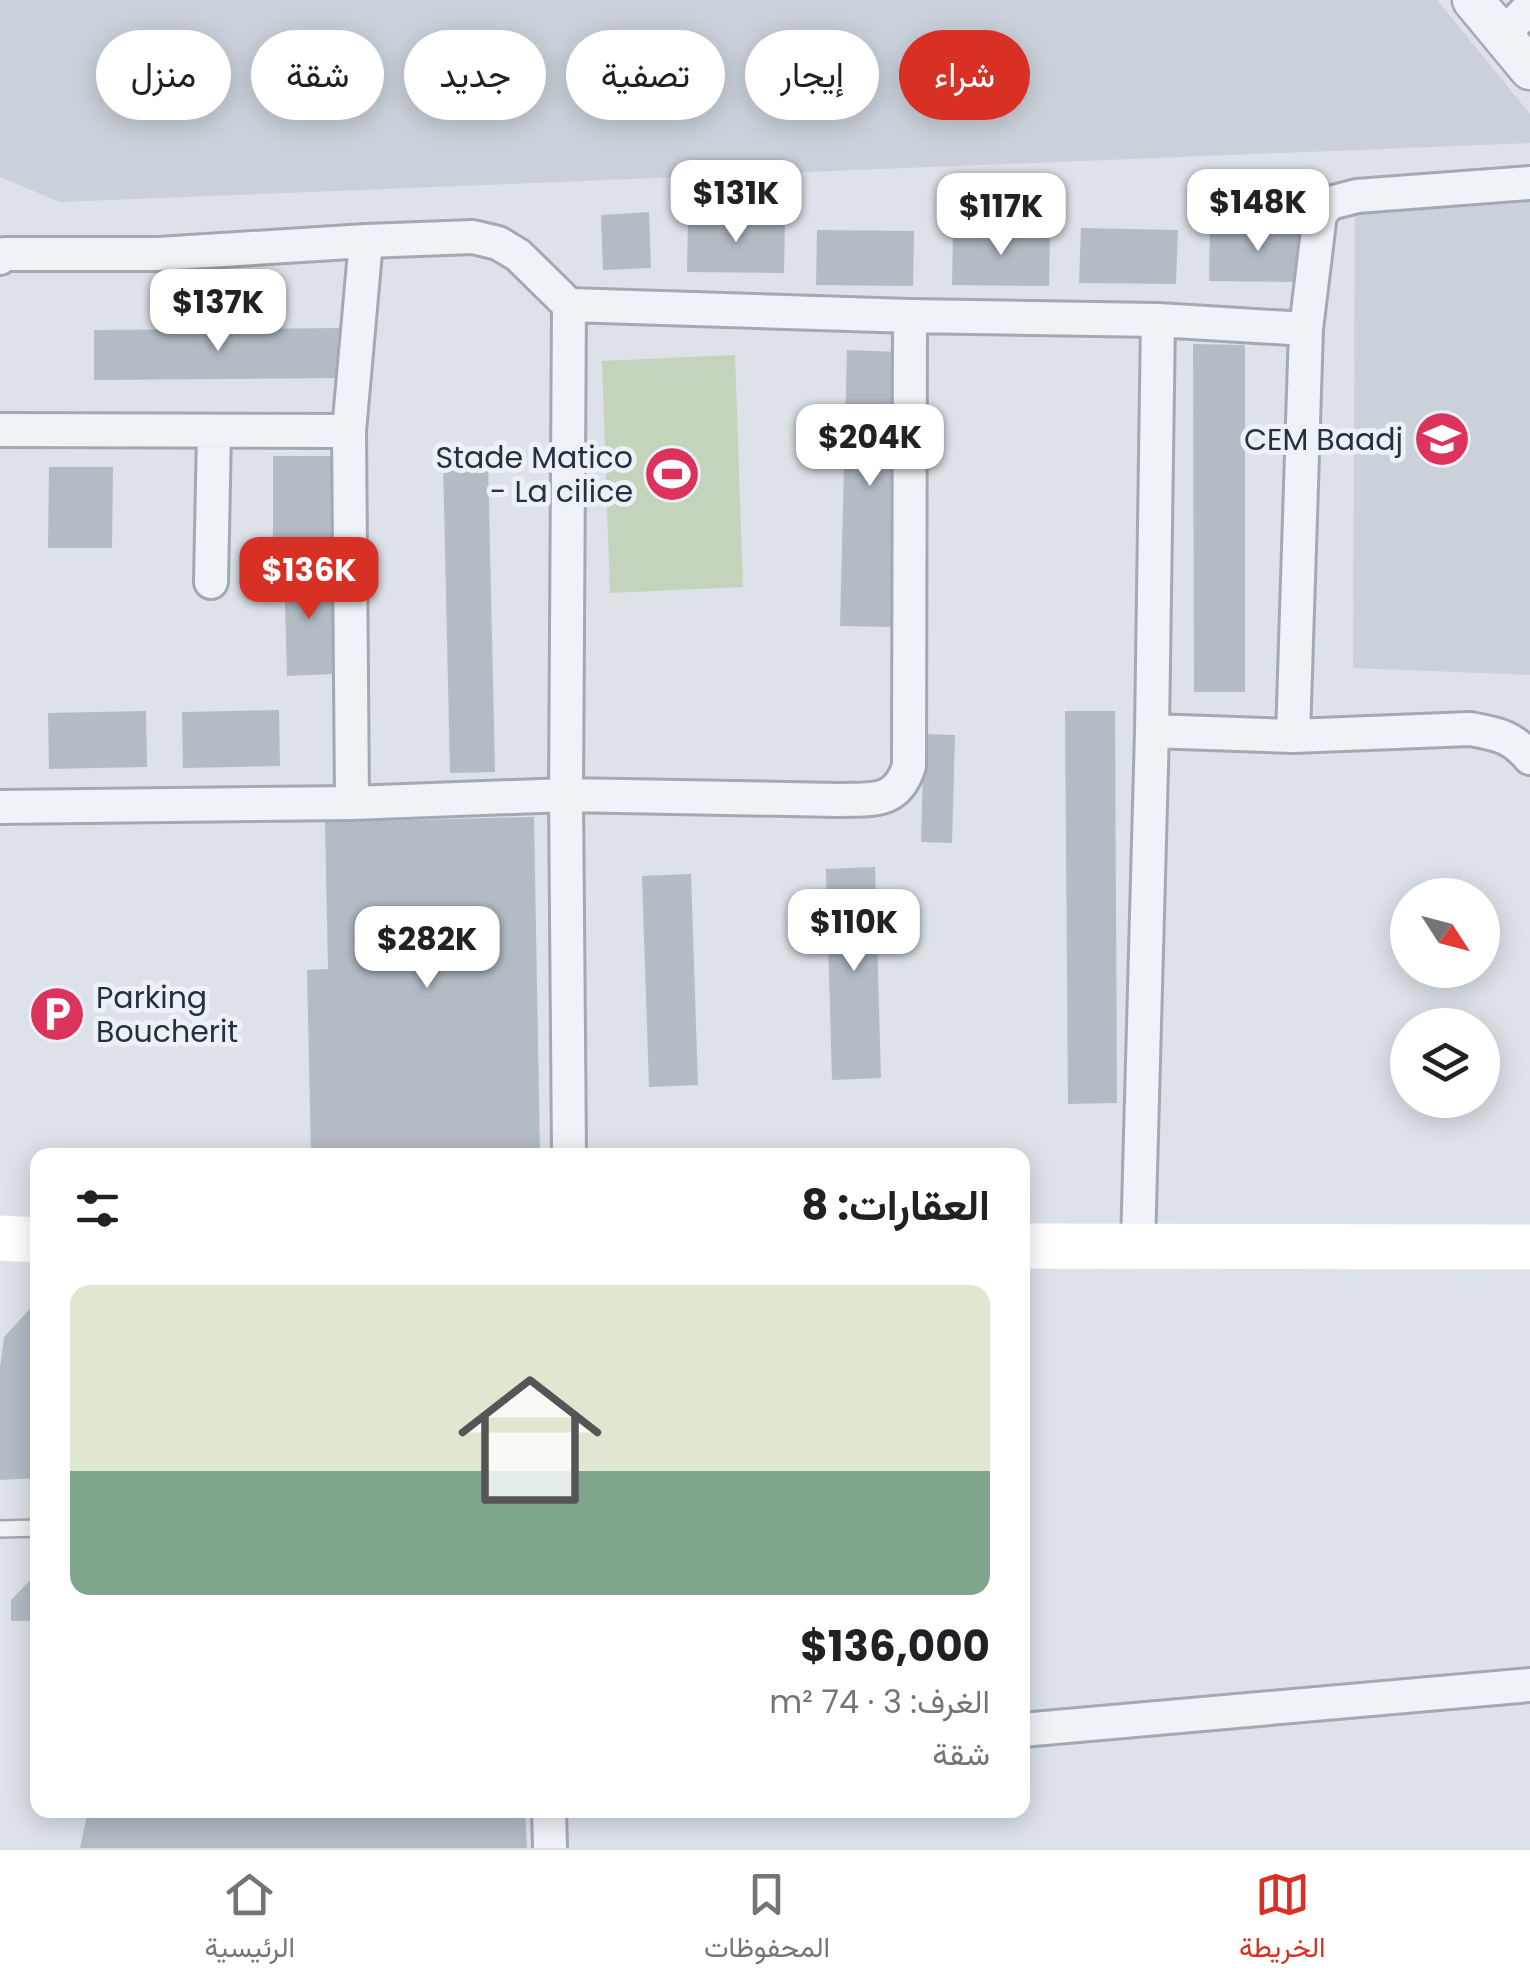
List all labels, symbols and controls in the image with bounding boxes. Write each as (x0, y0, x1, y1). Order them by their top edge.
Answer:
chip: منزل (96, 30, 231, 120)
chip: شقة (251, 30, 384, 120)
chip: جديد (404, 30, 546, 120)
chip: تصفية (566, 30, 725, 120)
chip: إيجار (745, 30, 879, 120)
chip: شراء (899, 30, 1030, 120)
pin: $131K (666, 160, 806, 245)
pin: $148K (1188, 169, 1328, 254)
text: $131K (693, 170, 779, 215)
pin: $117K (931, 173, 1071, 258)
text: $148K (1209, 179, 1307, 224)
text: $117K (959, 183, 1043, 228)
pin: $137K (148, 269, 288, 354)
text: $137K (172, 279, 264, 324)
pin: $204K (800, 404, 940, 489)
school or university icon: CEM Baadj (1412, 409, 1472, 469)
text: $204K (818, 414, 922, 459)
place label: CEM Baadj (1244, 418, 1403, 461)
place label: Stade Matico - La cilice (435, 436, 633, 513)
sports icon: Stade Matico - La cilice (642, 444, 702, 504)
pin: $136K (239, 537, 379, 622)
text: $136K (261, 547, 357, 592)
north arrow (1390, 878, 1500, 988)
map controls (1390, 878, 1500, 1118)
pin: $110K (784, 889, 924, 974)
text: $110K (810, 899, 898, 944)
pin: $282K (357, 906, 497, 991)
text: $282K (377, 916, 477, 961)
place label: Parking Boucherit (96, 976, 238, 1053)
parking icon: Parking Boucherit (27, 984, 87, 1044)
button: layers (1390, 1008, 1500, 1118)
text: العقارات: 8 (801, 1176, 990, 1235)
icon: filters (70, 1181, 125, 1236)
icon: home (440, 1350, 620, 1530)
text: $136,000 (800, 1617, 990, 1676)
text: الغرف: 3 · 74 m² (769, 1679, 990, 1724)
text: شقة (932, 1731, 990, 1776)
tab: الرئيسية (204, 1867, 295, 1972)
tab: المحفوظات (704, 1867, 830, 1972)
tab: الخريطة (1239, 1867, 1326, 1972)

